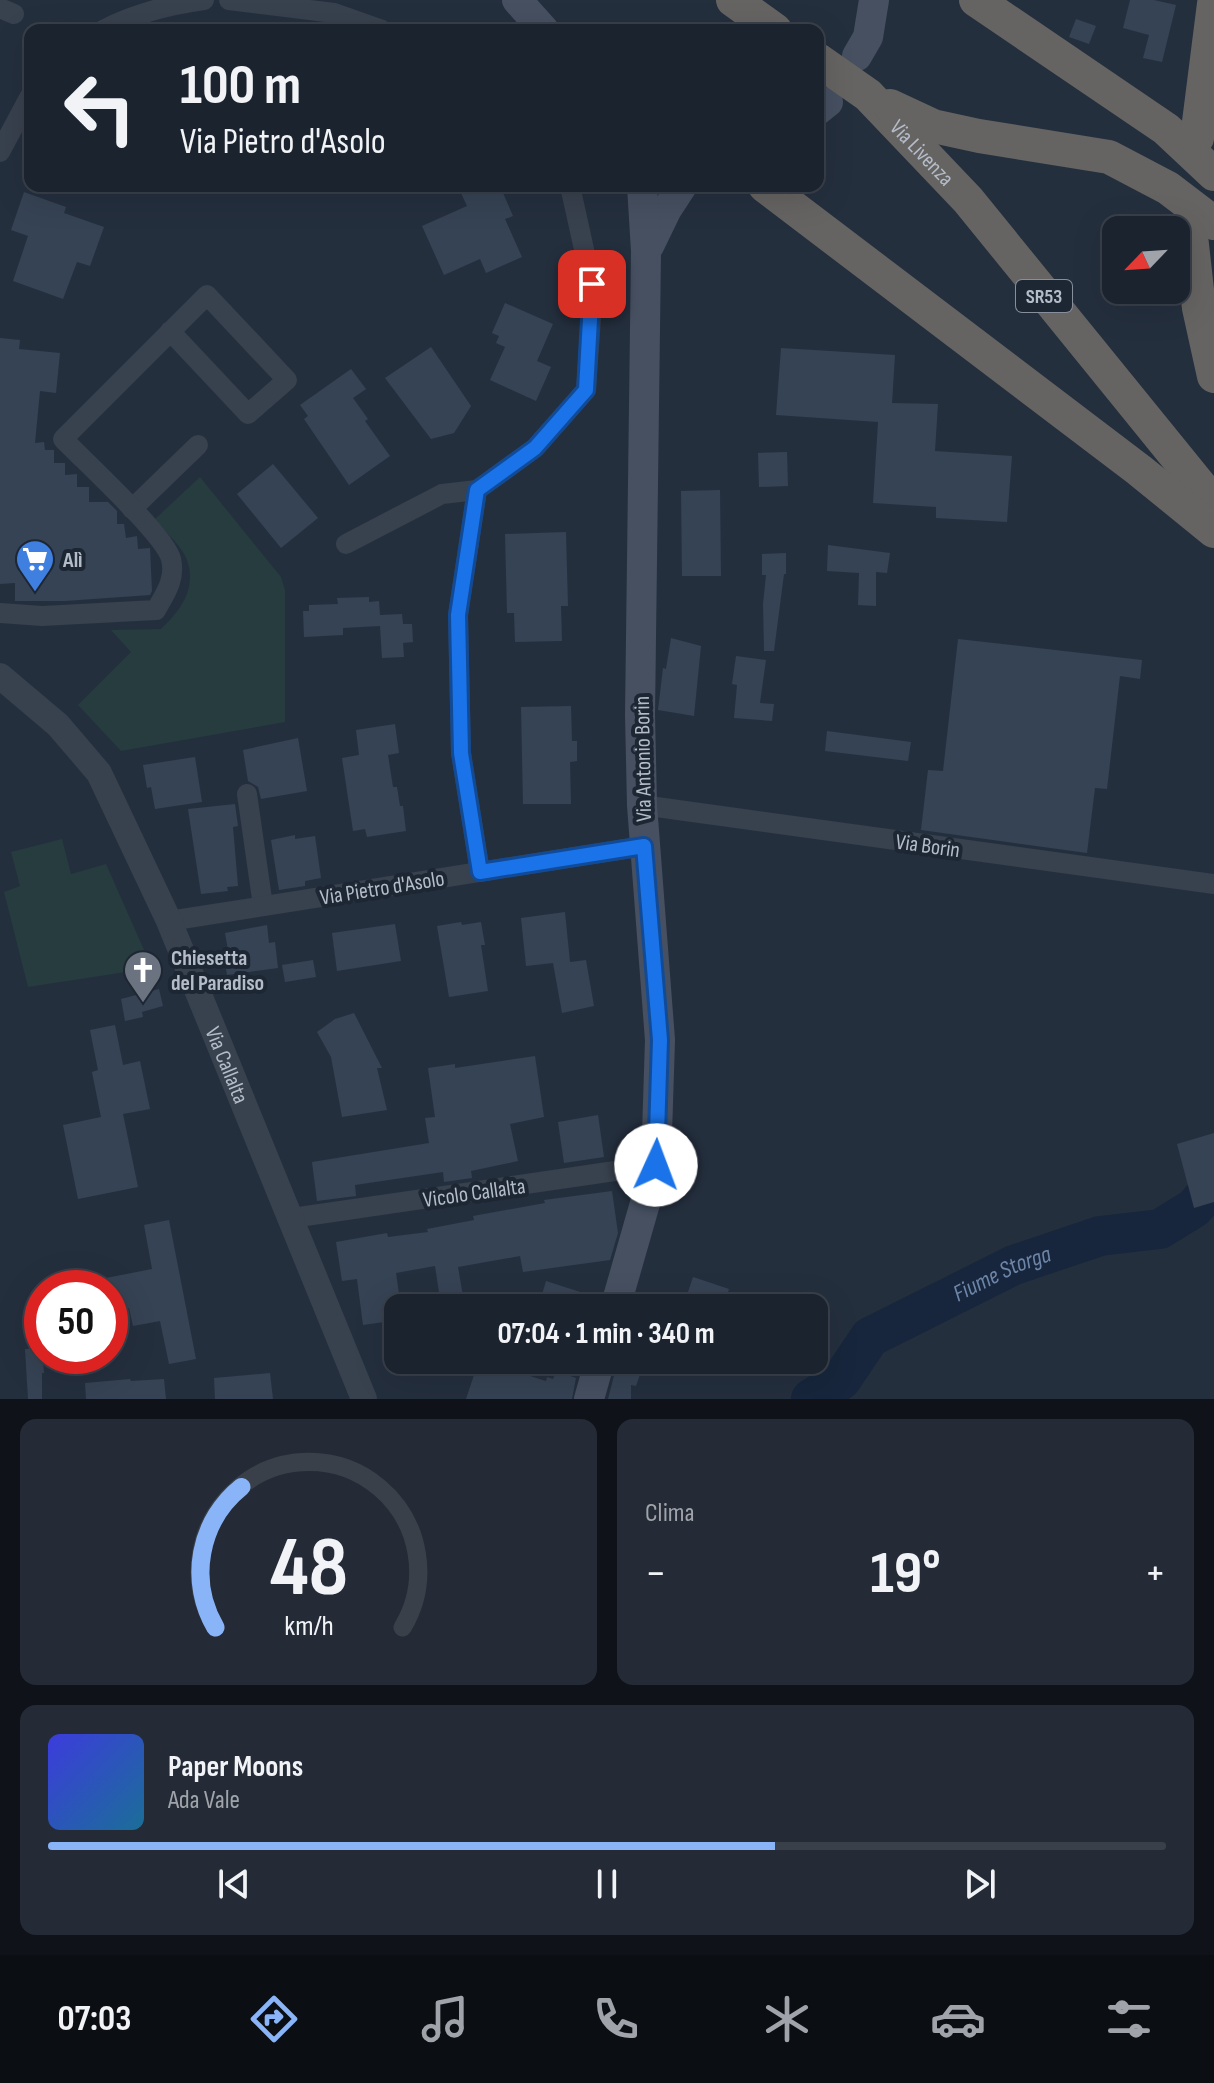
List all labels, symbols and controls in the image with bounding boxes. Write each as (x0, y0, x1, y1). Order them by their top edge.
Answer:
text: 100 m (180, 53, 301, 120)
icon: left (48, 56, 152, 160)
street label: Via Livenza (884, 114, 959, 192)
text: Via Pietro d'Asolo (180, 121, 386, 164)
north arrow (1102, 216, 1190, 304)
map controls (1102, 216, 1190, 304)
pin (558, 250, 626, 318)
icon: arrive (570, 262, 614, 306)
road number: SR53 (1016, 280, 1072, 312)
supermarket icon: Alì (14, 538, 56, 593)
place label: Alì (62, 547, 83, 574)
street label: Via Antonio Borin (629, 696, 658, 822)
street label: Via Borin (894, 829, 962, 864)
street label: Via Pietro d'Asolo (318, 865, 446, 912)
place label: Chiesetta del Paradiso (171, 945, 264, 997)
church icon: Chiesetta del Paradiso (122, 949, 164, 1004)
street label: Via Callalta (199, 1023, 254, 1108)
position arrow (614, 1123, 698, 1207)
street label: Vicolo Callalta (421, 1173, 527, 1214)
water label: Fiume Storga (948, 1240, 1055, 1308)
speed limit sign: 50 (24, 1270, 128, 1374)
text: 07:04 · 1 min · 340 m (497, 1316, 715, 1352)
text: Clima (645, 1498, 695, 1529)
text: 48 (269, 1519, 348, 1619)
text: 19° (870, 1538, 941, 1610)
text: − (645, 1547, 667, 1600)
text: + (1144, 1547, 1166, 1600)
text: km/h (284, 1609, 333, 1644)
text: Paper Moons (168, 1749, 303, 1785)
text: Ada Vale (168, 1785, 240, 1816)
icon: previous (212, 1862, 256, 1906)
icon: pause (585, 1862, 629, 1906)
icon: next (958, 1862, 1002, 1906)
icon: directions (246, 1991, 302, 2047)
icon: music (417, 1991, 473, 2047)
icon: phone (588, 1991, 644, 2047)
icon: climate (759, 1991, 815, 2047)
icon: car (930, 1991, 986, 2047)
icon: filters (1101, 1991, 1157, 2047)
text: 07:03 (57, 1998, 131, 2041)

